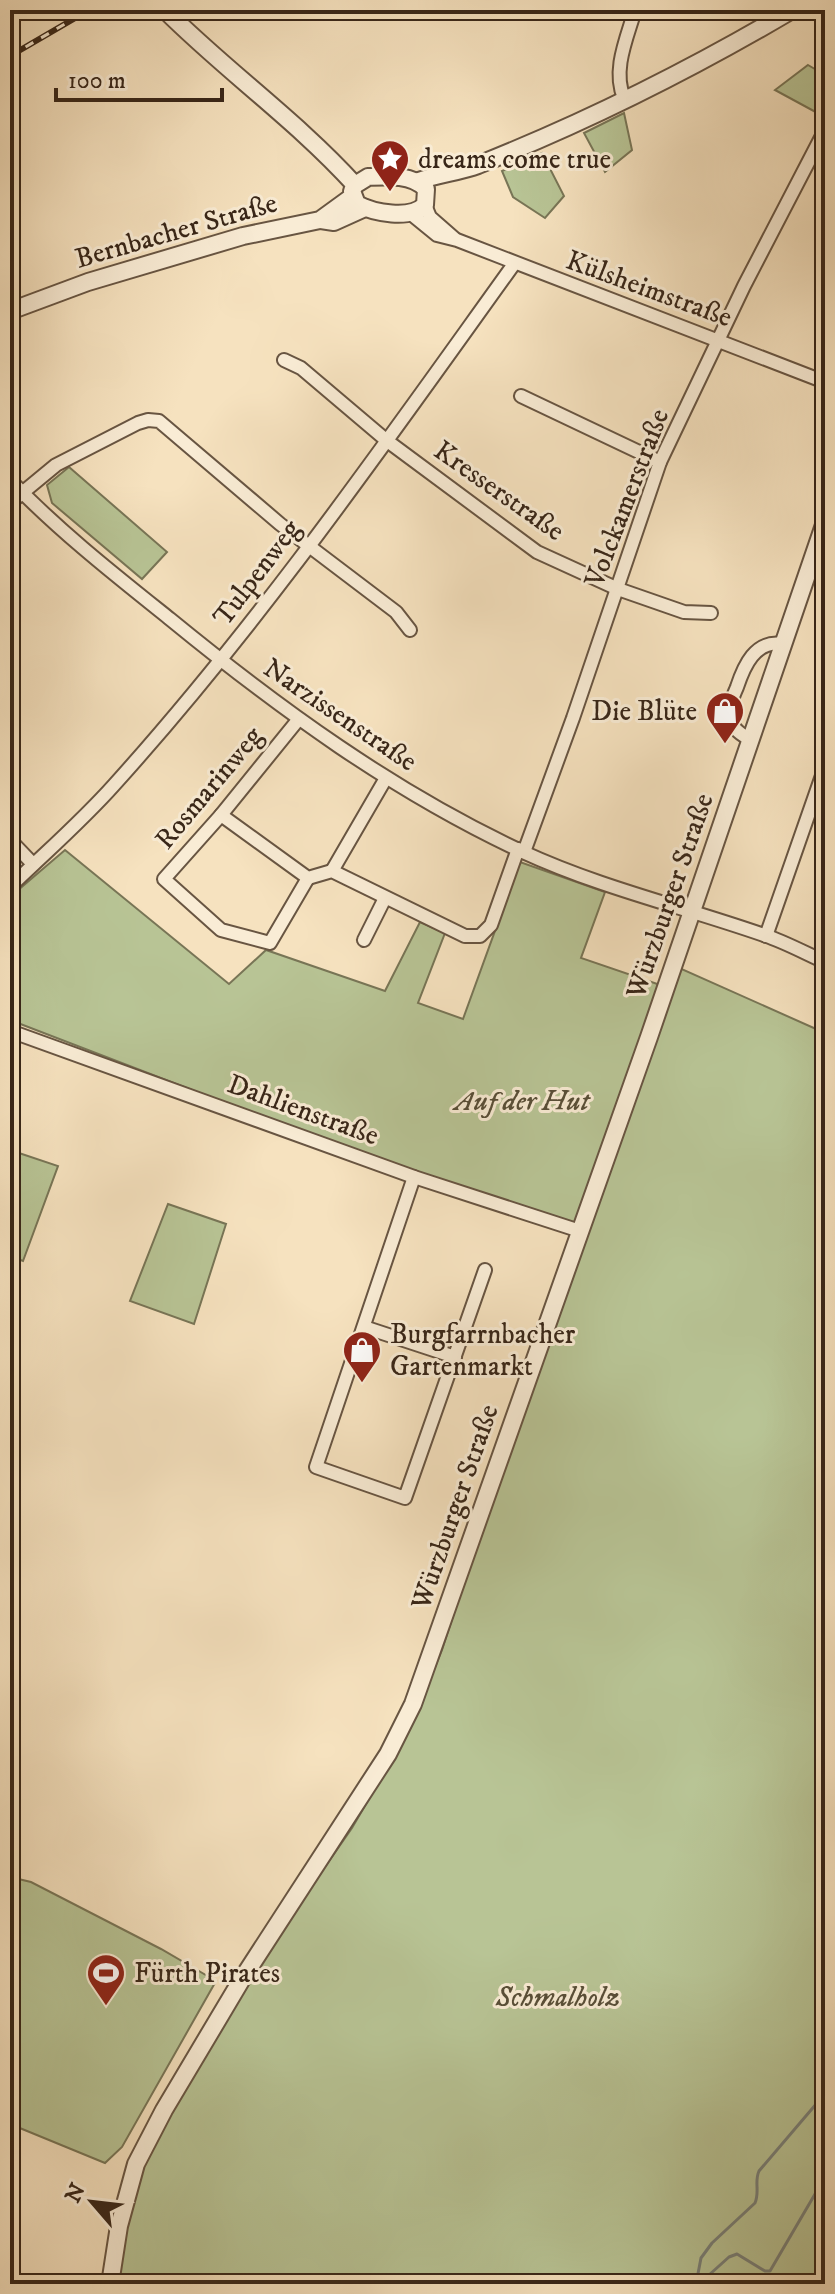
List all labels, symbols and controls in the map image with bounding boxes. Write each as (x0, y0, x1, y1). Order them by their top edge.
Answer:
scale bar (56, 52, 222, 102)
text: 100 m (68, 66, 126, 96)
place icon: dreams come true (369, 138, 411, 193)
place label: dreams come true (418, 142, 611, 177)
street label: Bernbacher Straße (71, 185, 281, 277)
street label: Külsheimstraße (561, 243, 737, 335)
street label: Volckamerstraße (577, 404, 677, 593)
street label: Kresserstraße (427, 433, 571, 549)
street label: Tulpenweg (206, 513, 309, 633)
street label: Narzissenstraße (256, 651, 424, 779)
shop icon: Die Blüte (704, 690, 746, 745)
place label: Die Blüte (591, 694, 697, 729)
street label: Rosmarinweg (148, 719, 271, 857)
street label: Würzburger Straße (618, 789, 721, 1004)
street label: Dahlienstraße (223, 1066, 383, 1154)
park label: Auf der Hut (452, 1084, 592, 1119)
place label: Burgfarrnbacher Gartenmarkt (390, 1317, 576, 1384)
shop icon: Burgfarrnbacher Gartenmarkt (341, 1329, 383, 1384)
street label: Würzburger Straße (403, 1400, 506, 1615)
sports icon: Fürth Pirates (85, 1952, 127, 2007)
place label: Fürth Pirates (134, 1956, 280, 1991)
park label: Schmalholz (495, 1980, 620, 2015)
north arrow (52, 2162, 132, 2242)
text: N (60, 2179, 92, 2208)

